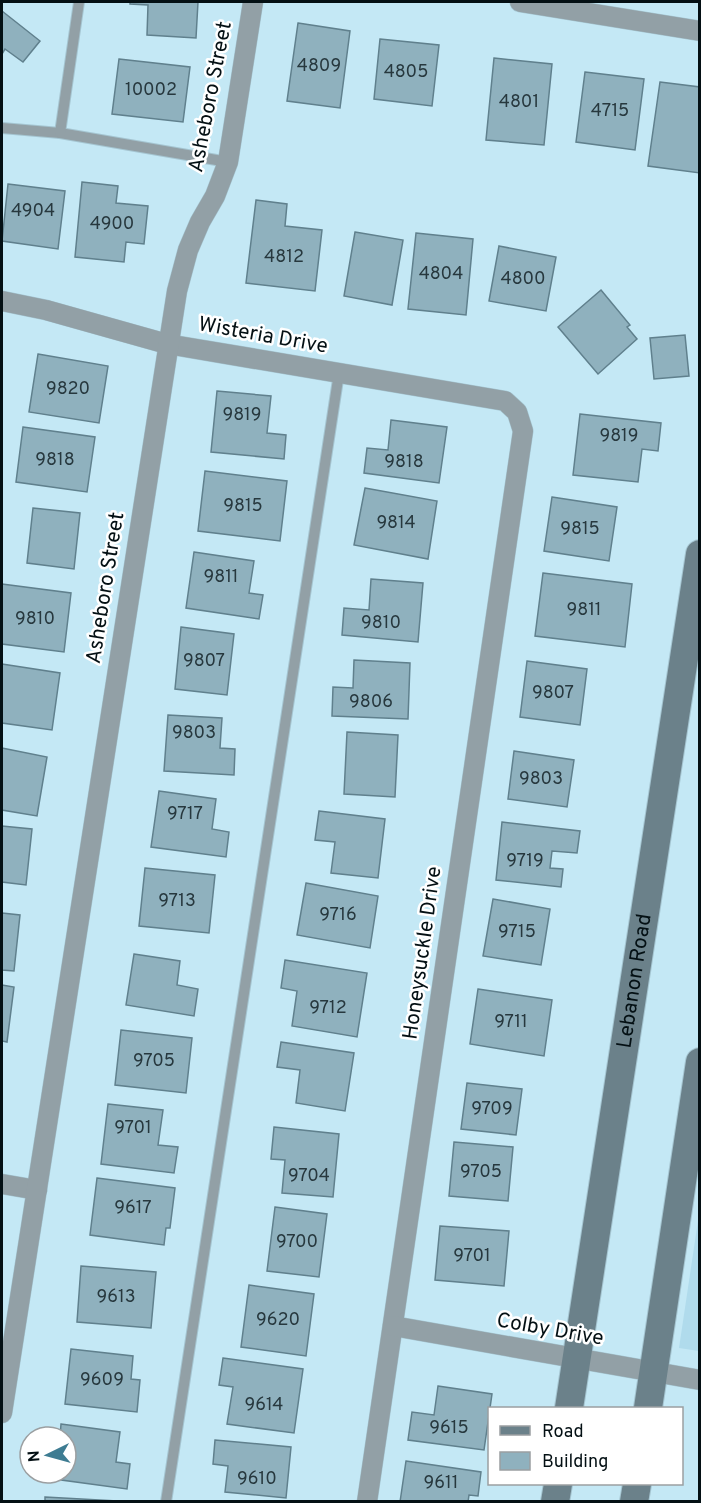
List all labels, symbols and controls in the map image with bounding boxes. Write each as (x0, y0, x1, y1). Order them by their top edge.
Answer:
street label: Asheboro Street (183, 19, 239, 175)
house number: 4809 (297, 55, 341, 78)
house number: 4805 (384, 61, 428, 84)
house number: 10002 (125, 79, 177, 102)
house number: 4801 (499, 91, 539, 114)
house number: 4715 (591, 100, 629, 123)
house number: 4904 (11, 200, 55, 223)
house number: 4900 (90, 213, 134, 236)
house number: 4812 (264, 246, 304, 269)
house number: 4804 (419, 263, 463, 286)
house number: 4800 (501, 268, 545, 291)
street label: Wisteria Drive (196, 311, 330, 361)
house number: 9820 (46, 378, 90, 401)
house number: 9819 (222, 404, 262, 427)
house number: 9819 (599, 425, 639, 448)
house number: 9818 (35, 449, 75, 472)
house number: 9818 (384, 451, 424, 474)
house number: 9815 (223, 495, 263, 518)
street label: Asheboro Street (81, 510, 131, 666)
house number: 9814 (376, 512, 416, 535)
house number: 9815 (560, 518, 600, 541)
house number: 9811 (203, 566, 239, 589)
house number: 9811 (566, 599, 602, 622)
house number: 9810 (15, 608, 55, 631)
house number: 9810 (361, 612, 401, 635)
house number: 9807 (183, 650, 225, 673)
house number: 9807 (532, 682, 574, 705)
house number: 9806 (349, 691, 393, 714)
house number: 9803 (172, 722, 216, 745)
house number: 9803 (519, 768, 563, 791)
house number: 9717 (167, 803, 203, 826)
house number: 9719 (506, 850, 544, 873)
street label: Honeysuckle Drive (397, 865, 449, 1041)
house number: 9713 (158, 890, 196, 913)
house number: 9716 (319, 904, 357, 927)
street label: Lebanon Road (611, 912, 658, 1050)
house number: 9715 (498, 921, 536, 944)
house number: 9712 (309, 997, 347, 1020)
house number: 9711 (494, 1011, 528, 1034)
house number: 9705 (133, 1050, 175, 1073)
house number: 9709 (471, 1098, 513, 1121)
house number: 9701 (114, 1117, 152, 1140)
house number: 9705 (460, 1161, 502, 1184)
house number: 9704 (288, 1165, 330, 1188)
house number: 9617 (114, 1197, 152, 1220)
house number: 9700 (276, 1231, 318, 1254)
house number: 9701 (453, 1245, 491, 1268)
house number: 9613 (96, 1286, 136, 1309)
street label: Colby Drive (494, 1307, 606, 1353)
house number: 9620 (256, 1309, 300, 1332)
house number: 9609 (80, 1369, 124, 1392)
house number: 9614 (244, 1394, 284, 1417)
legend (488, 1407, 683, 1485)
house number: 9615 (429, 1417, 469, 1440)
text: Road (542, 1421, 584, 1444)
north arrow (18, 1425, 78, 1485)
text: N (25, 1450, 46, 1463)
text: Building (542, 1451, 608, 1474)
house number: 9610 (237, 1468, 277, 1491)
house number: 9611 (424, 1472, 458, 1495)

